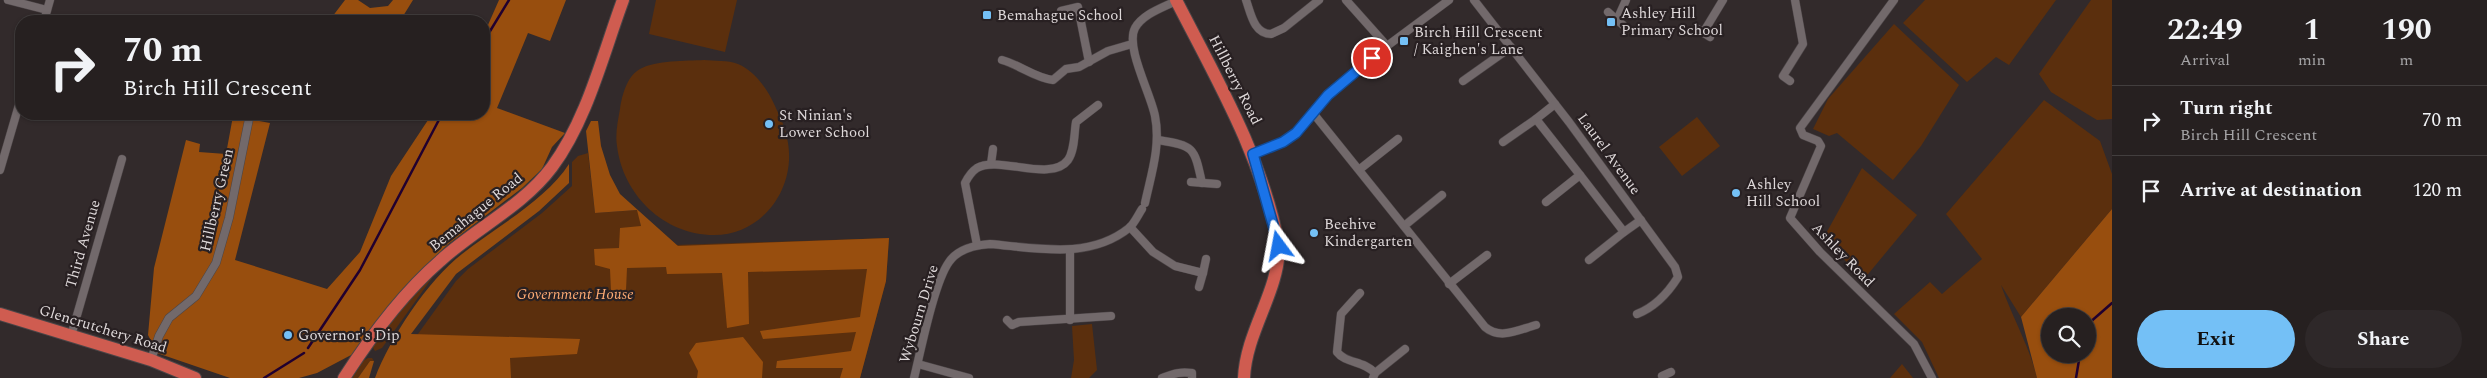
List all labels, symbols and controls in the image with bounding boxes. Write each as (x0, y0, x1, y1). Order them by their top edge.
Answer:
place label: Ashley Hill Primary School (1621, 2, 1723, 42)
place label: Bemahague School (997, 4, 1123, 27)
text: 22:49 (2167, 7, 2243, 53)
text: 1 (2303, 7, 2320, 53)
text: 190 (2381, 7, 2432, 53)
marker: Bemahague School (981, 9, 993, 21)
marker: Ashley Hill Primary School (1605, 16, 1617, 28)
place label: Birch Hill Crescent / Kaighen's Lane (1414, 21, 1543, 61)
text: 70 m (123, 24, 203, 77)
street label: Hillberry Road (1202, 31, 1268, 129)
icon: right (40, 35, 105, 100)
marker: Birch Hill Crescent / Kaighen's Lane (1398, 35, 1410, 47)
pin (1351, 37, 1393, 79)
icon: arrive (1358, 44, 1386, 72)
text: Arrival (2180, 48, 2230, 72)
text: min (2298, 48, 2326, 72)
text: m (2400, 48, 2413, 72)
text: Birch Hill Crescent (123, 72, 312, 105)
text: Turn right (2180, 94, 2273, 123)
place label: St Ninian's Lower School (779, 104, 870, 144)
text: 70 m (2422, 106, 2462, 135)
icon: right (2137, 107, 2165, 135)
street label: Laurel Avenue (1571, 108, 1647, 200)
marker: St Ninian's Lower School (763, 118, 775, 130)
text: Birch Hill Crescent (2180, 123, 2317, 147)
street label: Hillberry Green (194, 146, 240, 254)
street label: Bemahague Road (424, 167, 528, 257)
place label: Ashley Hill School (1746, 173, 1820, 213)
text: Arrive at destination (2180, 176, 2362, 205)
text: 120 m (2412, 176, 2462, 205)
icon: arrive (2137, 177, 2165, 205)
marker: Ashley Hill School (1730, 187, 1742, 199)
street label: Third Avenue (59, 197, 107, 291)
place label: Beehive Kindergarten (1324, 213, 1413, 253)
street label: Ashley Road (1806, 217, 1880, 293)
position arrow (1252, 219, 1304, 271)
marker: Beehive Kindergarten (1308, 227, 1320, 239)
street label: Wybourn Drive (893, 262, 945, 366)
park label: Government House (516, 283, 634, 306)
street label: Glencrutchery Road (36, 299, 170, 359)
map controls (2041, 308, 2096, 363)
button: search (2041, 308, 2096, 363)
button: Exit (2137, 310, 2295, 368)
button: Share (2305, 310, 2462, 368)
place label: Governor's Dip (298, 324, 400, 347)
marker: Governor's Dip (282, 329, 294, 341)

